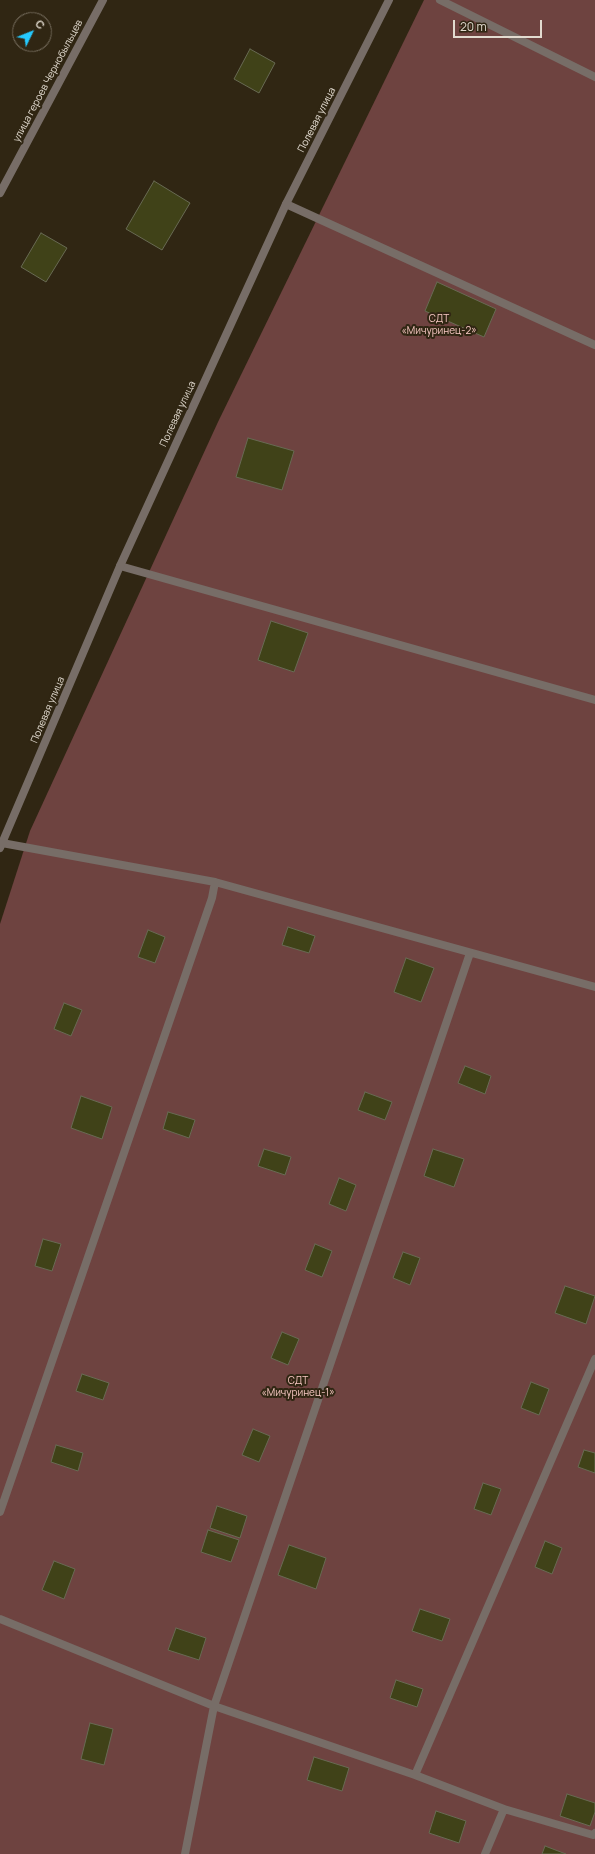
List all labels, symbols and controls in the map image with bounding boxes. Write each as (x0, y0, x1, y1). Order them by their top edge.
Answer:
north arrow (12, 12, 52, 52)
scale bar (455, 12, 544, 38)
text: С (32, 16, 49, 32)
street label: улица героев Чернобыльцев (11, 18, 85, 144)
text: 20 m (460, 18, 487, 35)
street label: Полевая улица (296, 86, 338, 154)
park label: СДТ «Мичуринец-2» (402, 313, 476, 336)
street label: Полевая улица (158, 379, 198, 449)
street label: Полевая улица (29, 675, 67, 745)
park label: СДТ «Мичуринец-1» (261, 1375, 335, 1398)

